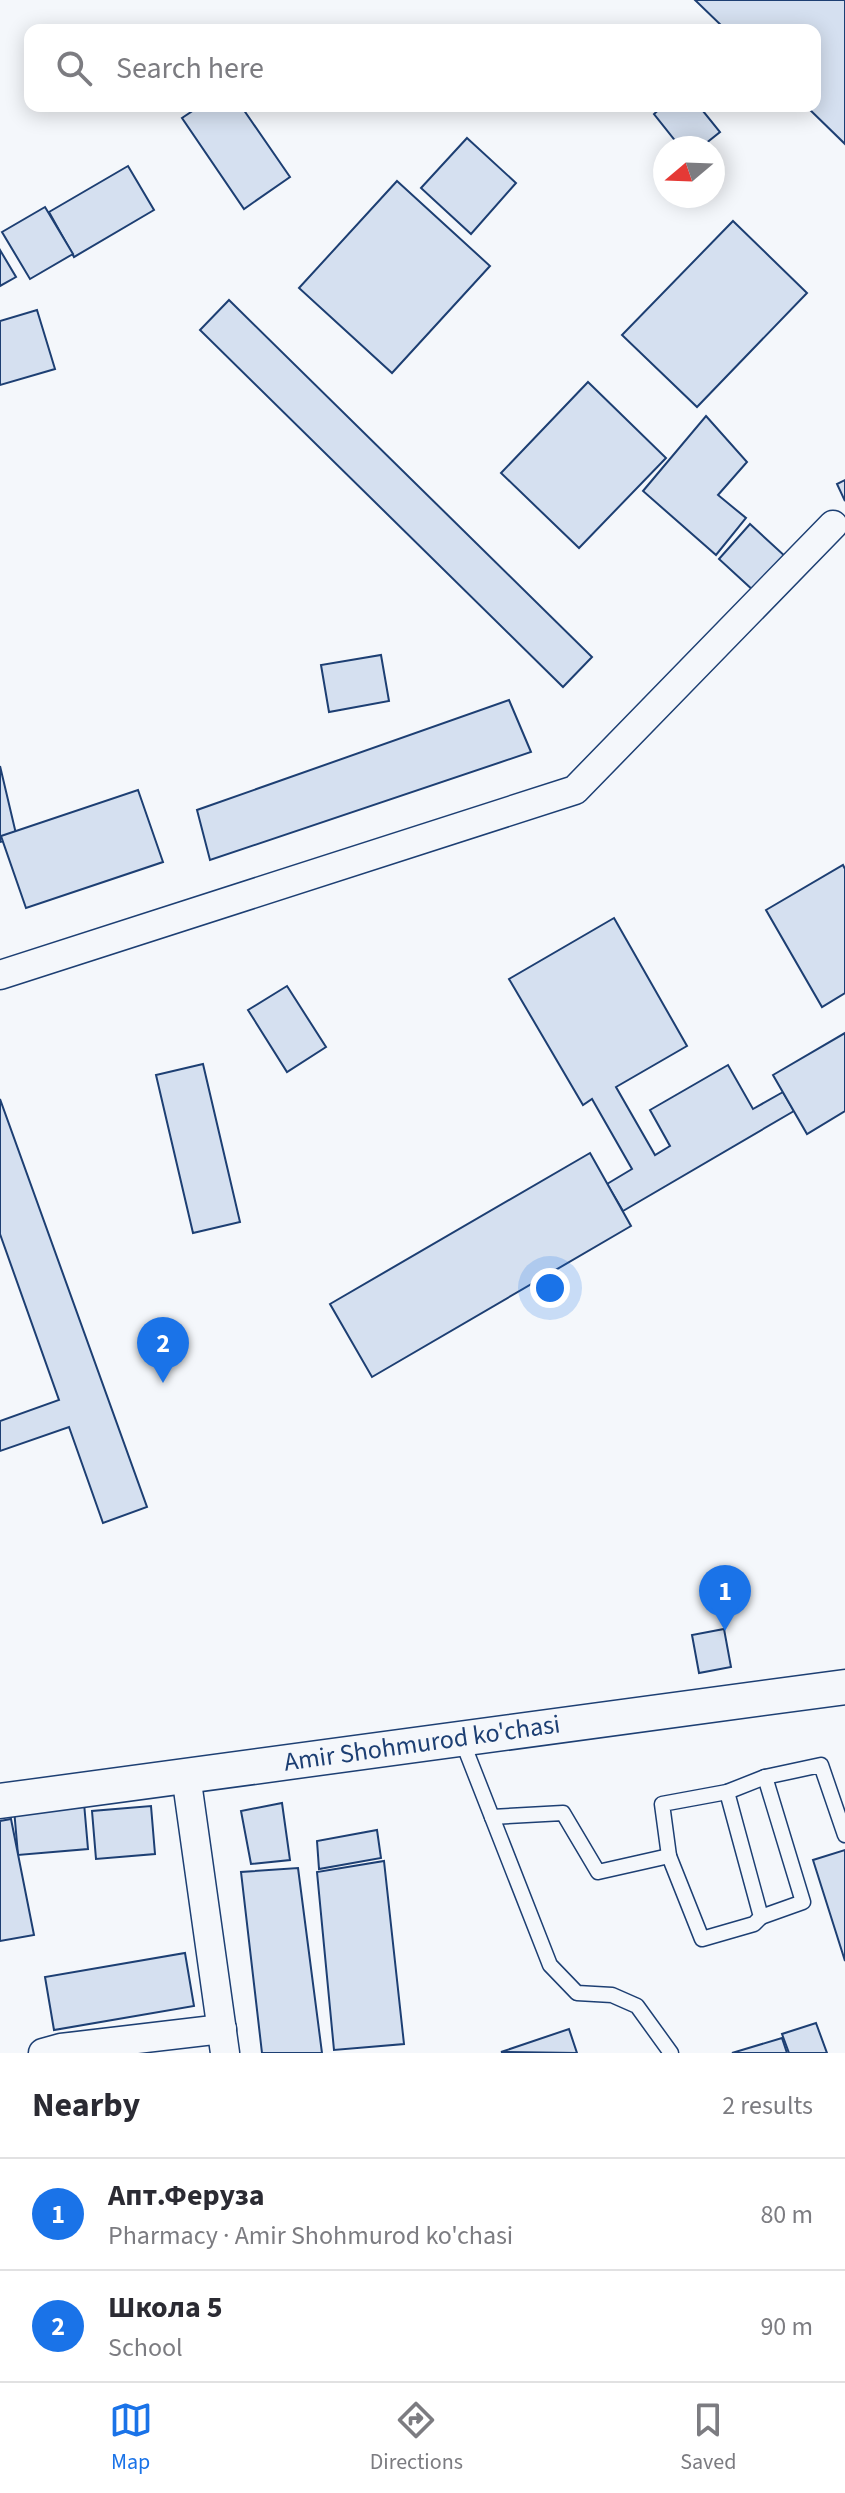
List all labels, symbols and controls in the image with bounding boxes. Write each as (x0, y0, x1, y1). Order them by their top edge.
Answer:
search box (24, 24, 821, 112)
icon: search (52, 46, 96, 90)
text: Search here (116, 47, 264, 90)
north arrow (653, 136, 725, 208)
your location (530, 1268, 570, 1308)
pin: 2 (137, 1317, 189, 1383)
pin: 1 (699, 1565, 751, 1631)
street label: Amir Shohmurod ko'chasi (281, 1705, 563, 1781)
text: Nearby (32, 2081, 140, 2130)
text: 2 results (722, 2087, 813, 2124)
text: Апт.Феруза (108, 2174, 265, 2217)
text: 1 (51, 2196, 65, 2233)
text: 80 m (760, 2196, 813, 2233)
text: Pharmacy · Amir Shohmurod ko'chasi (108, 2217, 513, 2254)
text: Школа 5 (108, 2286, 223, 2329)
text: 2 (51, 2308, 65, 2345)
text: 90 m (760, 2308, 813, 2345)
text: School (108, 2329, 183, 2366)
tab: Map (109, 2398, 153, 2478)
tab: Directions (370, 2398, 463, 2478)
tab: Saved (680, 2398, 736, 2478)

